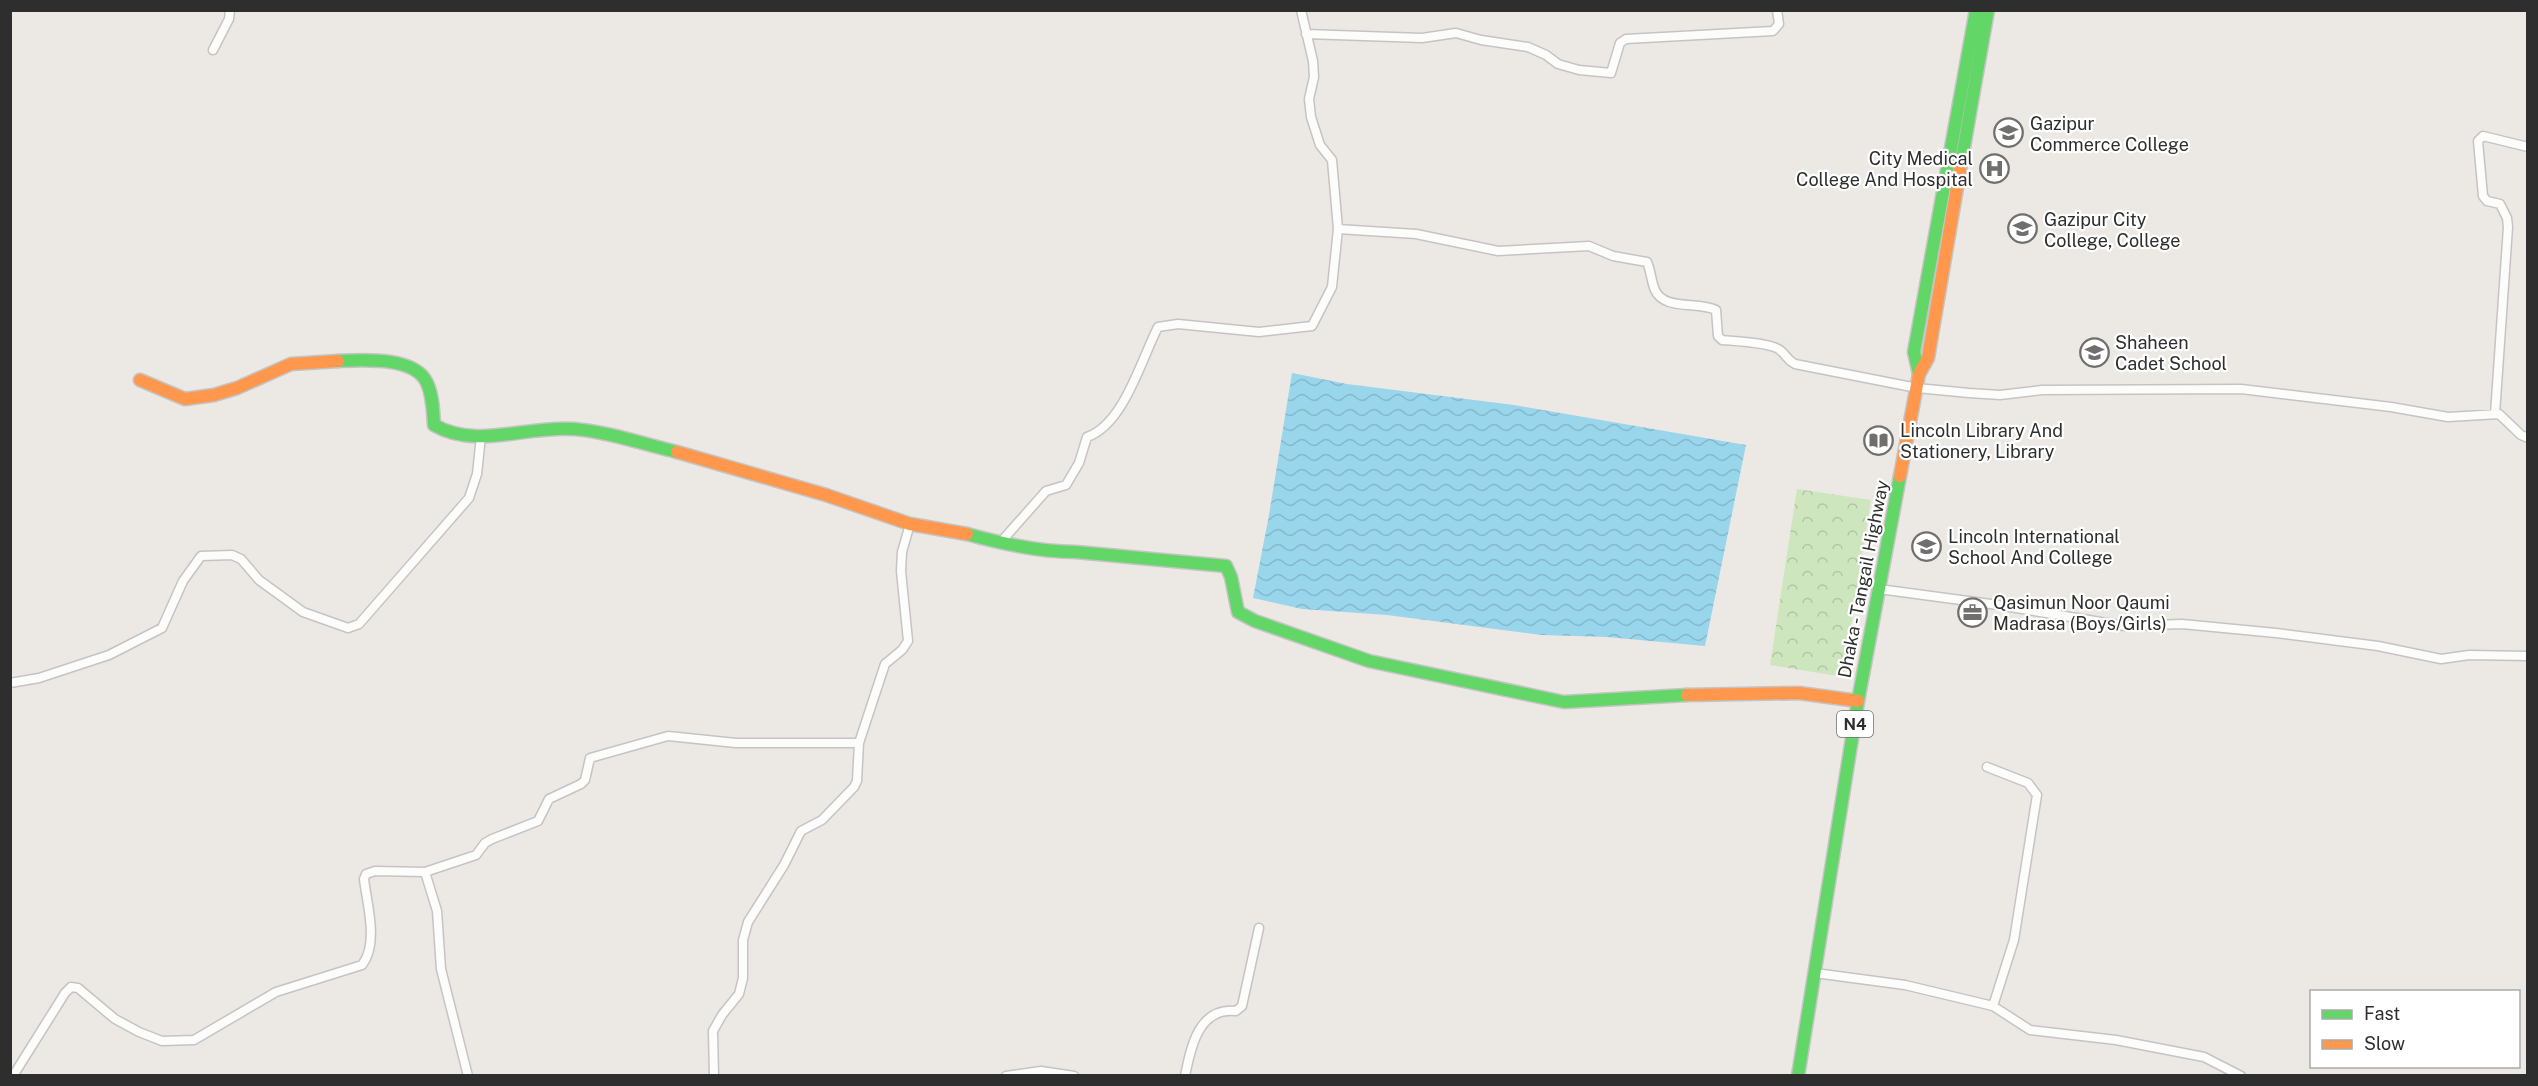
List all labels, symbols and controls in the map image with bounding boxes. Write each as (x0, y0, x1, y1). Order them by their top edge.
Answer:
place label: Gazipur Commerce College (2030, 113, 2189, 155)
school or university icon: Gazipur Commerce College (1993, 117, 2025, 149)
place label: City Medical College And Hospital (1796, 148, 1973, 190)
hospital icon: City Medical College And Hospital (1978, 152, 2010, 184)
place label: Gazipur City College, College (2044, 209, 2181, 251)
school or university icon: Gazipur City College, College (2007, 213, 2039, 245)
place label: Shaheen Cadet School (2115, 332, 2227, 374)
school or university icon: Shaheen Cadet School (2078, 336, 2110, 368)
place label: Lincoln Library And Stationery, Library (1900, 420, 2063, 462)
library icon: Lincoln Library And Stationery, Library (1863, 424, 1895, 456)
street label: Dhaka - Tangail Highway (1834, 478, 1893, 680)
place label: Lincoln International School And College (1948, 526, 2120, 568)
school or university icon: Lincoln International School And College (1911, 530, 1943, 562)
place label: Qasimun Noor Qaumi Madrasa (Boys/Girls) (1993, 592, 2170, 634)
office icon: Qasimun Noor Qaumi Madrasa (Boys/Girls) (1956, 596, 1988, 628)
road number: N4 (1837, 711, 1873, 737)
legend (2310, 990, 2520, 1068)
text: Fast (2364, 1003, 2400, 1024)
text: Slow (2364, 1033, 2405, 1054)

